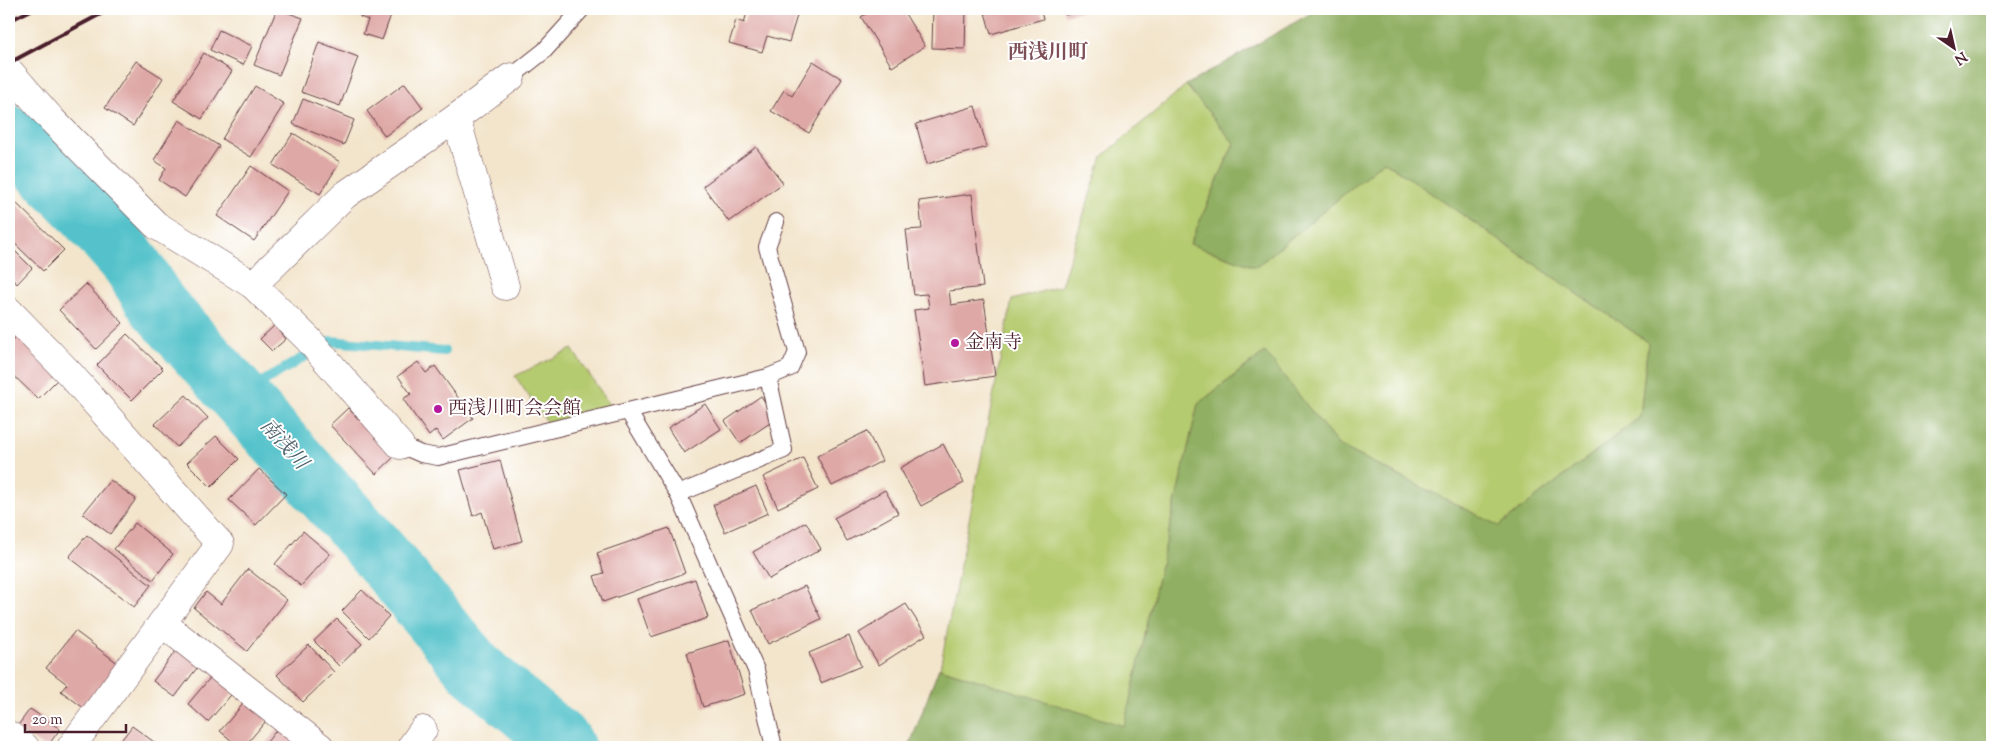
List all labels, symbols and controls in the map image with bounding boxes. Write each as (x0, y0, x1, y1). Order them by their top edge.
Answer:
north arrow (1928, 22, 1978, 72)
district label: 西浅川町 (1008, 39, 1089, 68)
text: N (1950, 46, 1970, 69)
place label: 金南寺 (965, 330, 1022, 357)
marker: 金南寺 (949, 337, 961, 349)
place label: 西浅川町会会館 (448, 396, 581, 423)
marker: 西浅川町会会館 (432, 403, 444, 415)
water label: 南浅川 (252, 413, 315, 478)
scale bar (25, 701, 126, 733)
text: 20 m (32, 710, 63, 731)

